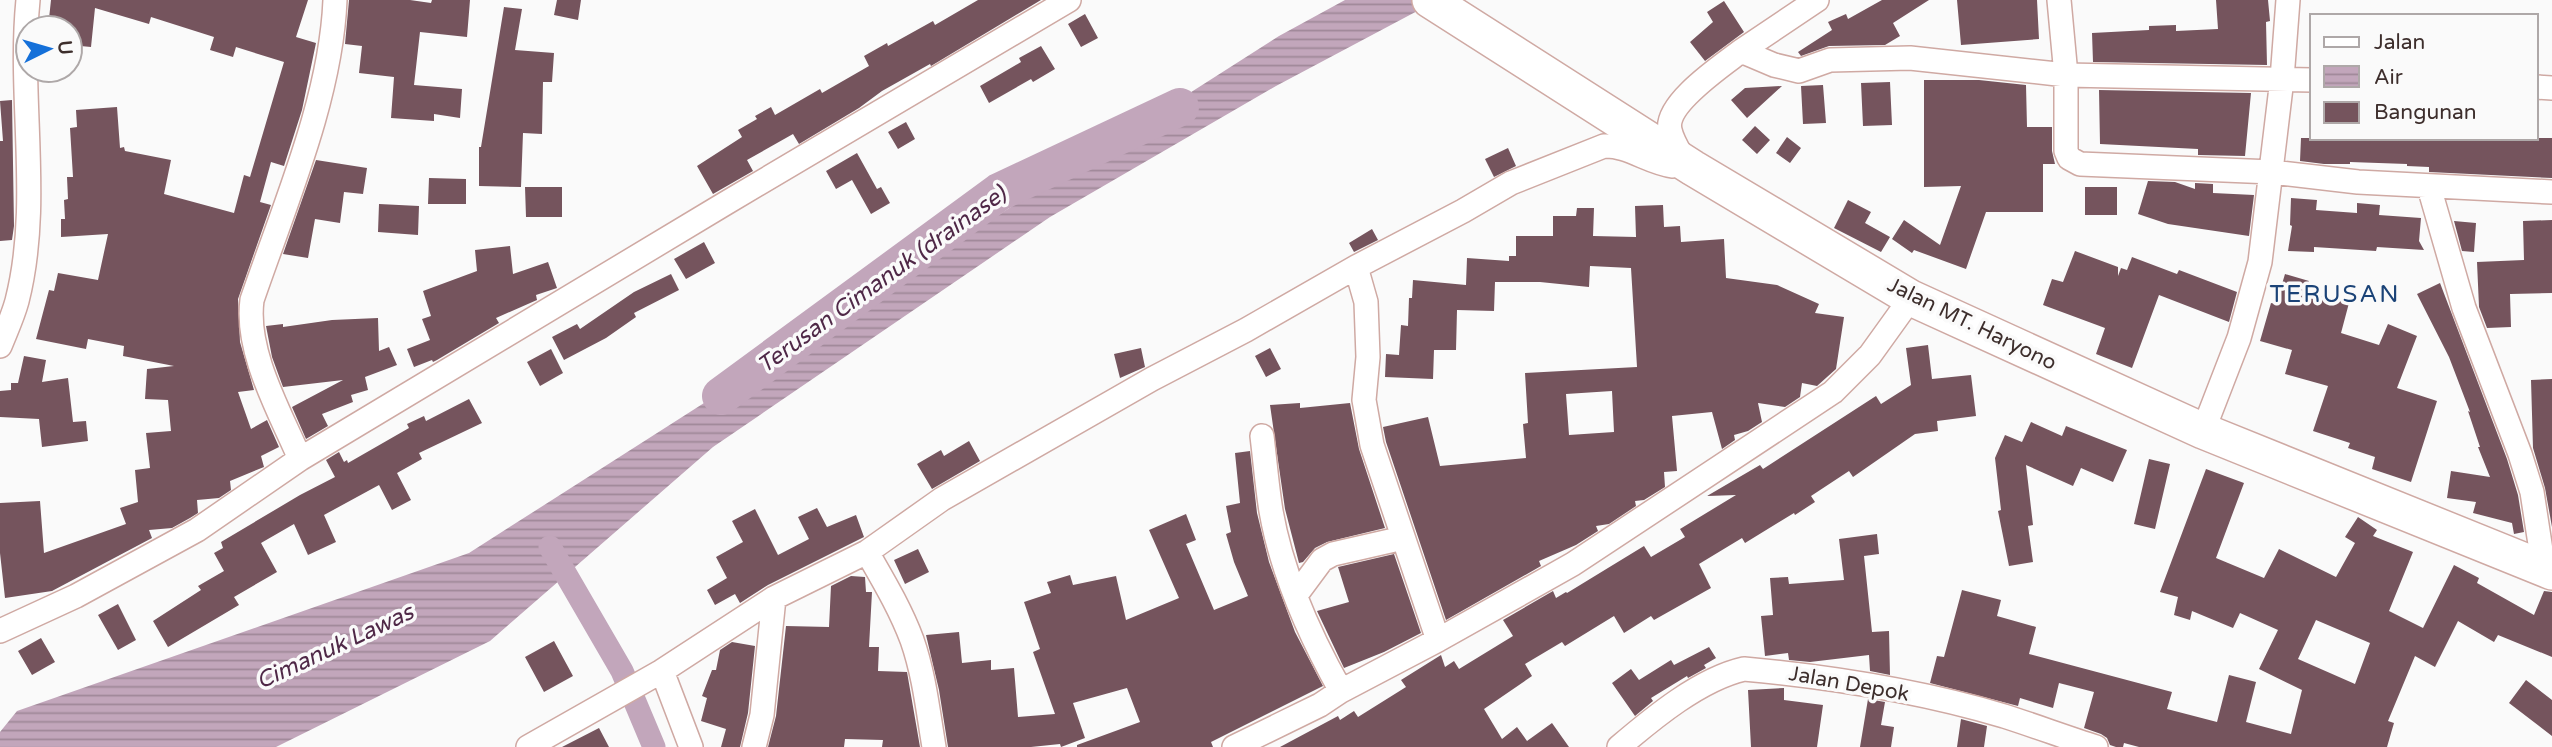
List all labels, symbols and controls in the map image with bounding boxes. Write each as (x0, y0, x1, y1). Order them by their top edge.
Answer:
north arrow (14, 14, 84, 84)
legend (2310, 14, 2538, 140)
text: Jalan (2374, 30, 2425, 55)
text: U (53, 39, 77, 56)
text: Air (2374, 65, 2403, 90)
text: Bangunan (2374, 100, 2477, 125)
water label: Terusan Cimanuk (drainase) (752, 179, 1013, 380)
street label: Jalan MT. Haryono (1883, 272, 2061, 376)
district label: TERUSAN (2269, 280, 2401, 309)
water label: Cimanuk Lawas (252, 598, 420, 696)
street label: Jalan Depok (1787, 661, 1911, 707)

